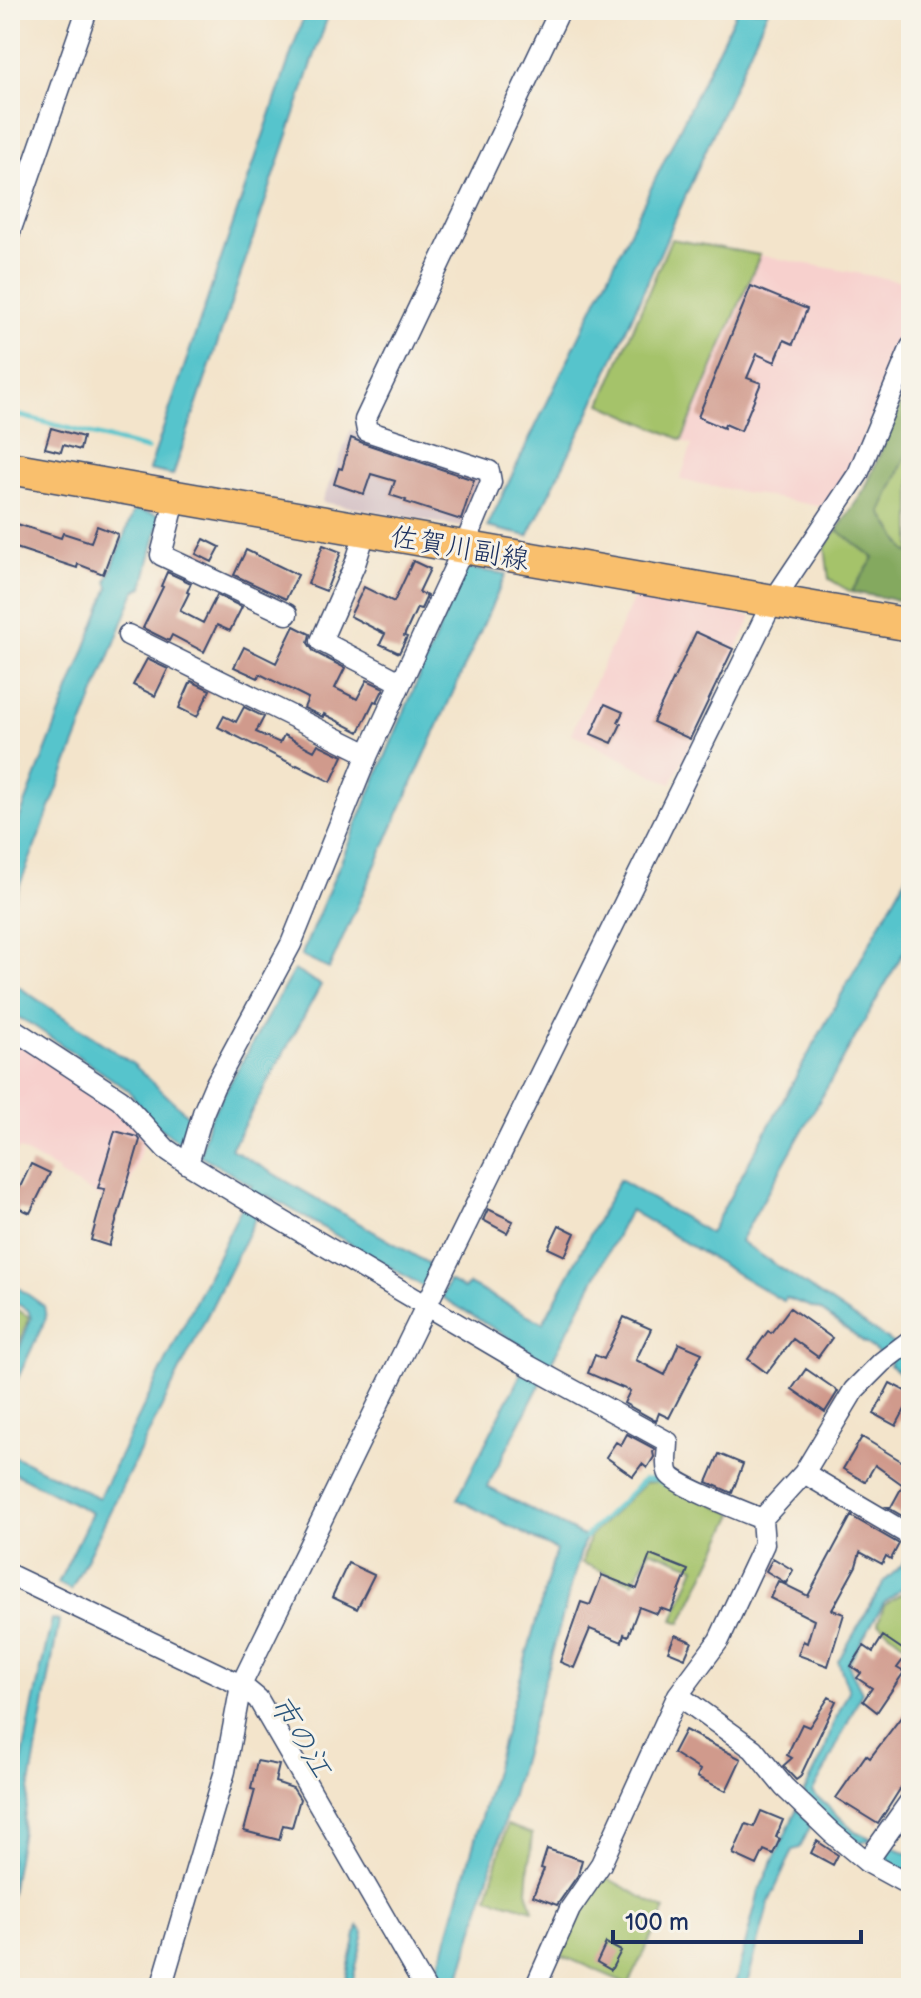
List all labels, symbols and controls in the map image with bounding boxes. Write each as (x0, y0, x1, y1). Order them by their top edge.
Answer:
street label: 佐賀川副線 (388, 520, 532, 577)
water label: 市の江 (262, 1689, 339, 1785)
scale bar (613, 1894, 861, 1944)
text: 100 m (625, 1908, 689, 1937)

